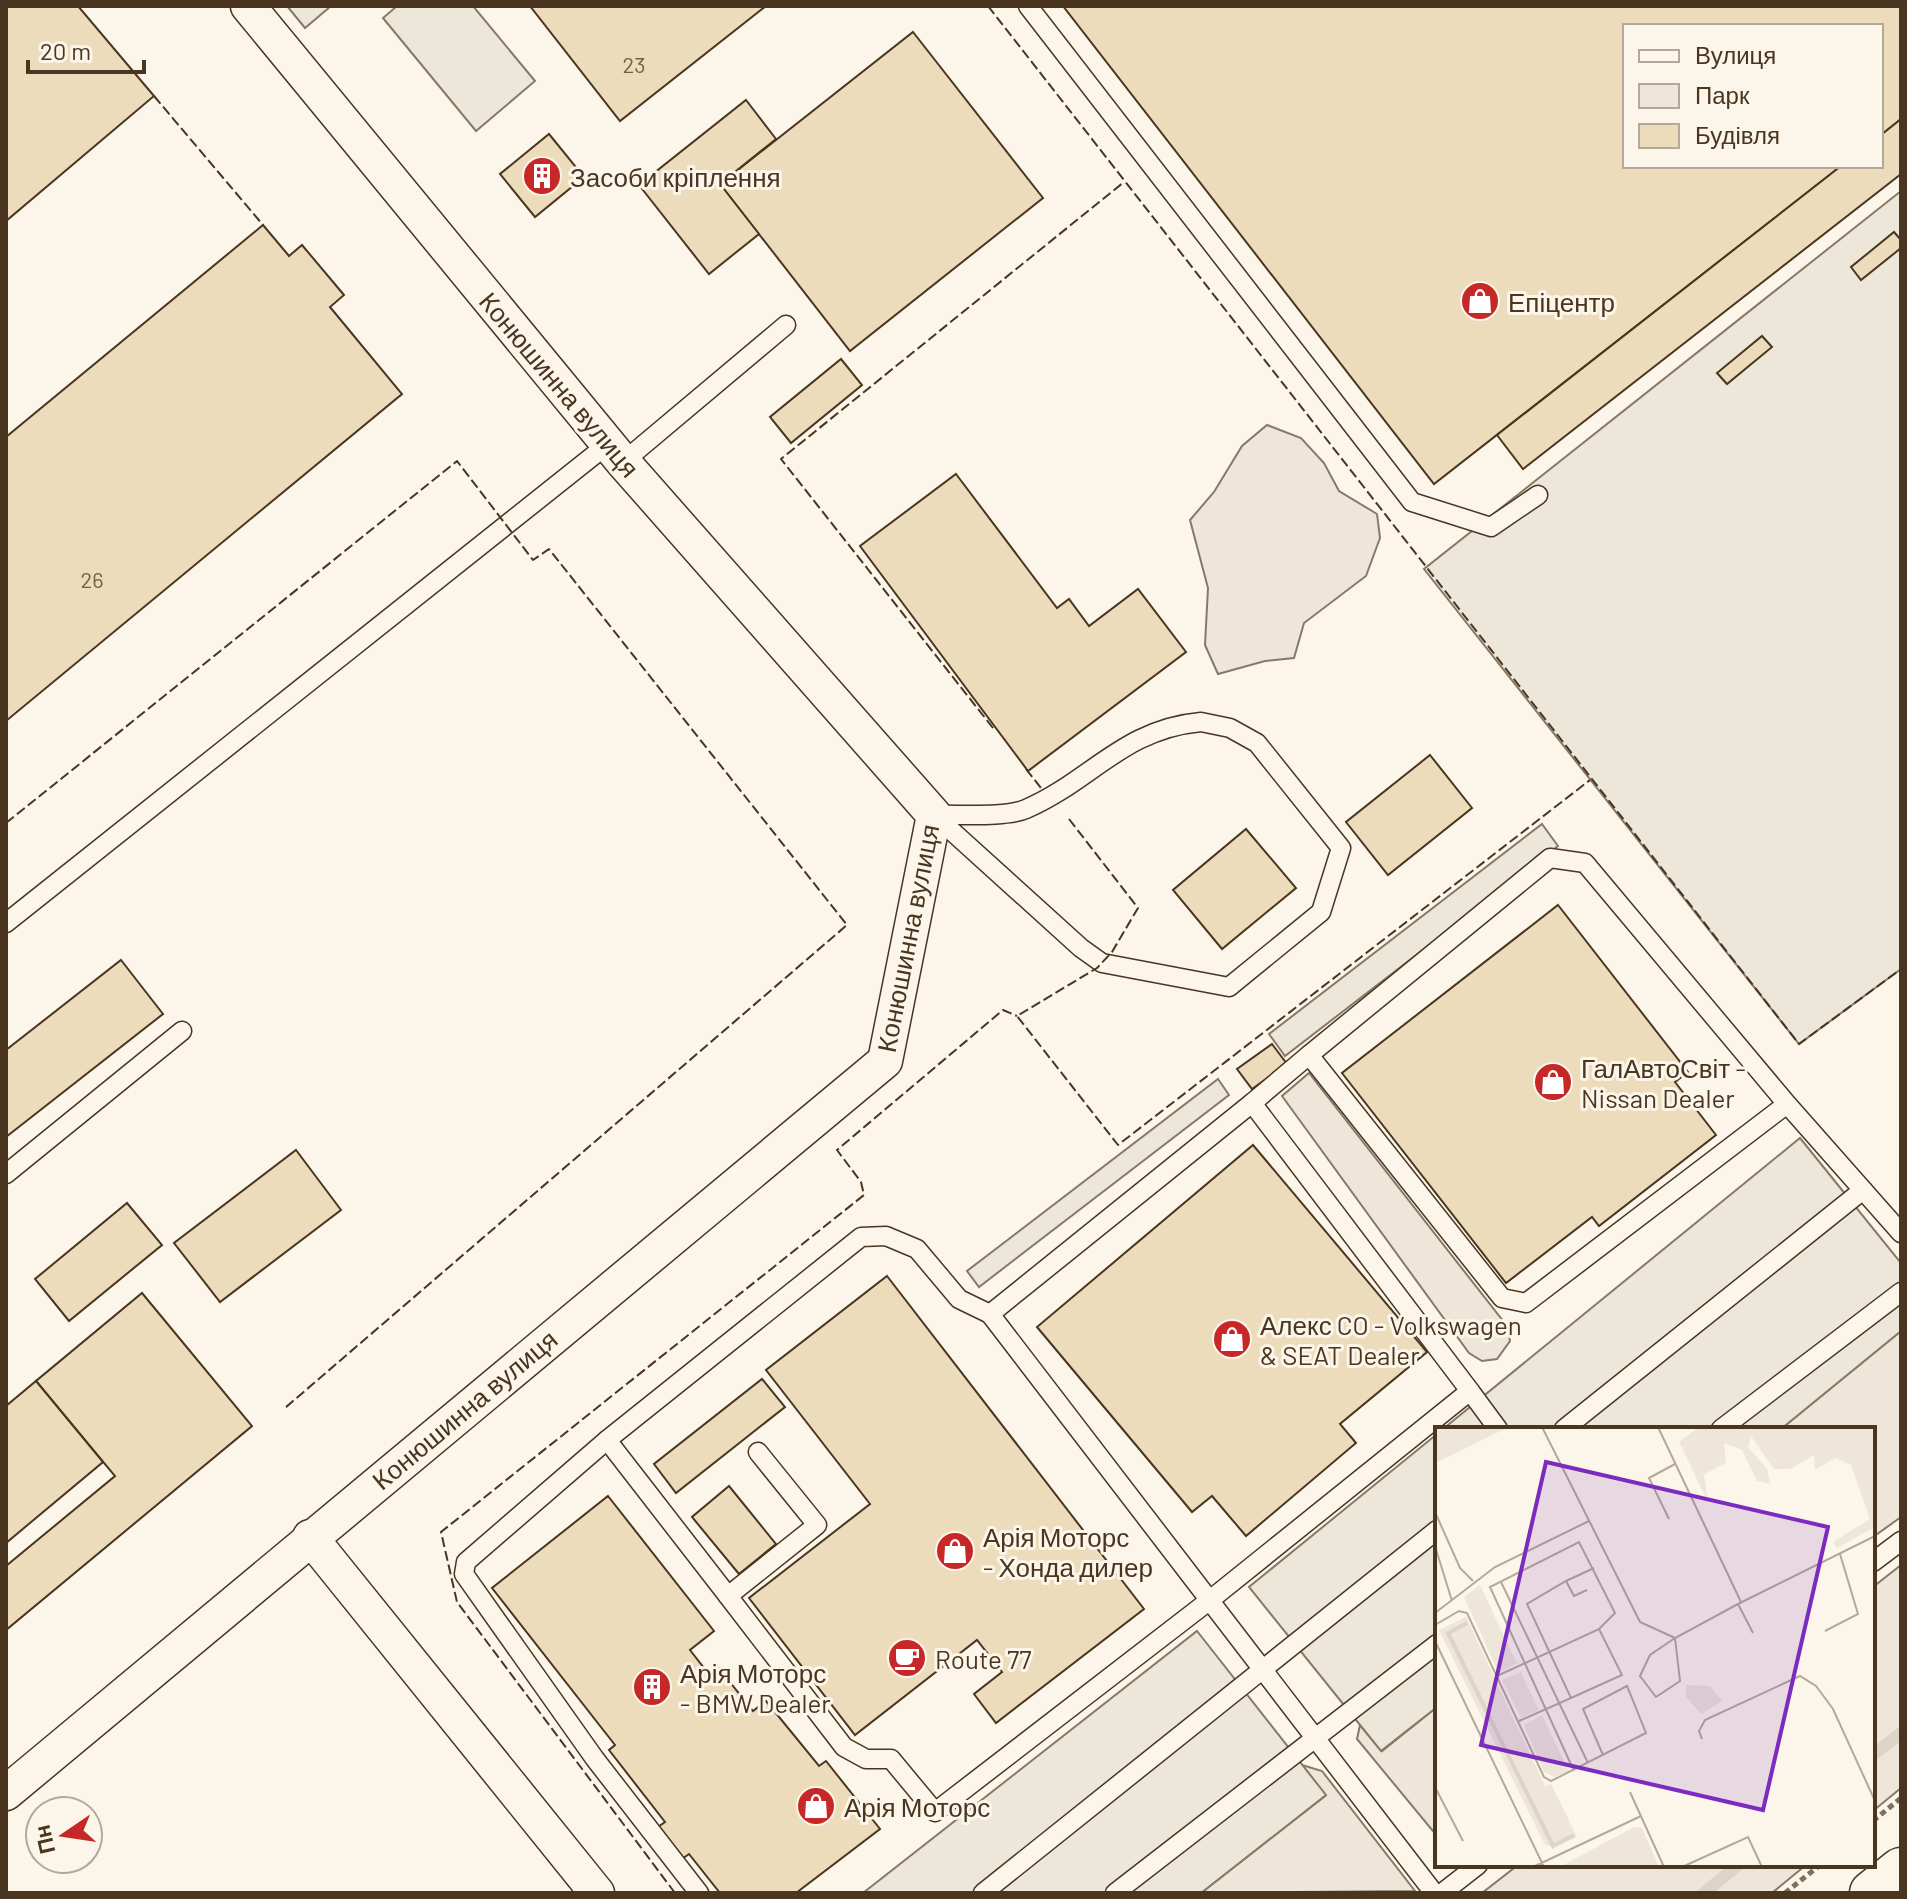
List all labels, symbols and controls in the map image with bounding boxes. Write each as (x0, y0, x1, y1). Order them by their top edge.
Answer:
scale bar (28, 24, 144, 74)
legend (1623, 24, 1883, 168)
text: 20 m (40, 36, 91, 65)
text: Вулиця (1695, 40, 1776, 69)
house number: 23 (623, 51, 646, 77)
text: Парк (1695, 80, 1750, 109)
text: Будівля (1695, 120, 1780, 149)
building icon: Засоби кріплення (521, 155, 563, 197)
place label: Засоби кріплення (570, 161, 781, 192)
shop icon: Епіцентр (1459, 280, 1501, 322)
street label: Конюшинна вулиця (474, 285, 646, 483)
place label: Епіцентр (1508, 286, 1615, 317)
house number: 26 (80, 566, 104, 592)
street label: Конюшинна вулиця (870, 821, 944, 1055)
place label: ГалАвтоСвіт - Nissan Dealer (1581, 1052, 1746, 1113)
shop icon: ГалАвтоСвіт - Nissan Dealer (1532, 1061, 1574, 1103)
place label: Алекс CO - Volkswagen & SEAT Dealer (1260, 1309, 1522, 1370)
shop icon: Алекс CO - Volkswagen & SEAT Dealer (1211, 1318, 1253, 1360)
street label: Конюшинна вулиця (365, 1323, 563, 1495)
inset map (1435, 1427, 1875, 1867)
place label: Арія Моторс - Хонда дилер (983, 1521, 1153, 1582)
shop icon: Арія Моторс - Хонда дилер (934, 1530, 976, 1572)
cafe icon: Route 77 (886, 1637, 928, 1679)
place label: Route 77 (935, 1643, 1032, 1674)
place label: Арія Моторс - BMW Dealer (680, 1657, 831, 1718)
building icon: Арія Моторс - BMW Dealer (631, 1666, 673, 1708)
shop icon: Арія Моторс (795, 1785, 837, 1827)
place label: Арія Моторс (844, 1791, 990, 1822)
north arrow (24, 1795, 104, 1875)
text: Пн (28, 1823, 59, 1857)

